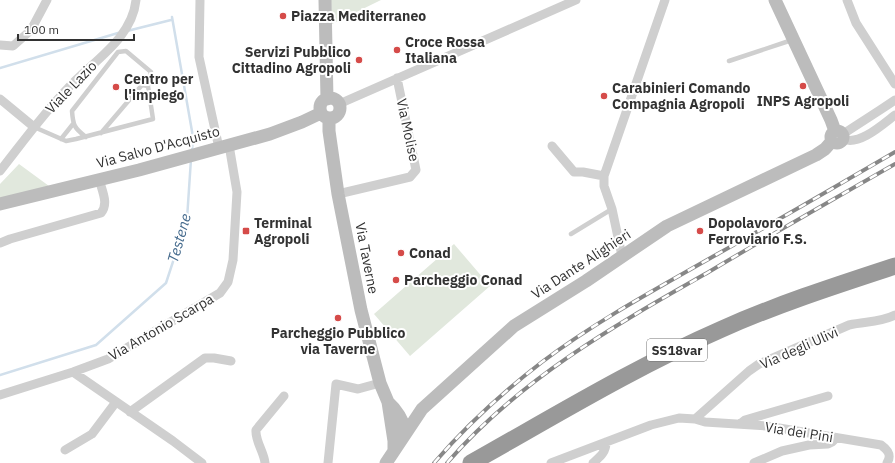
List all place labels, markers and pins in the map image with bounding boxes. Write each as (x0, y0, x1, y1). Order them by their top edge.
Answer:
place label: Piazza Mediterraneo (291, 7, 426, 25)
marker: Piazza Mediterraneo (278, 11, 288, 21)
place label: Croce Rossa Italiana (405, 33, 485, 67)
place label: Servizi Pubblico Cittadino Agropoli (232, 43, 351, 77)
marker: Croce Rossa Italiana (392, 45, 402, 55)
marker: Servizi Pubblico Cittadino Agropoli (354, 55, 364, 65)
place label: Centro per l'impiego (124, 70, 194, 104)
place label: Carabinieri Comando Compagnia Agropoli (612, 79, 751, 113)
marker: INPS Agropoli (798, 81, 808, 91)
marker: Centro per l'impiego (111, 82, 121, 92)
marker: Carabinieri Comando Compagnia Agropoli (599, 91, 609, 101)
place label: INPS Agropoli (757, 92, 849, 110)
place label: Terminal Agropoli (254, 214, 312, 248)
place label: Dopolavoro Ferroviario F.S. (708, 214, 807, 248)
marker: Terminal Agropoli (241, 226, 251, 236)
marker: Dopolavoro Ferroviario F.S. (695, 226, 705, 236)
place label: Conad (409, 244, 451, 262)
marker: Conad (396, 248, 406, 258)
place label: Parcheggio Conad (404, 271, 523, 289)
marker: Parcheggio Conad (391, 275, 401, 285)
marker: Parcheggio Pubblico via Taverne (333, 313, 343, 323)
place label: Parcheggio Pubblico via Taverne (271, 324, 405, 358)

